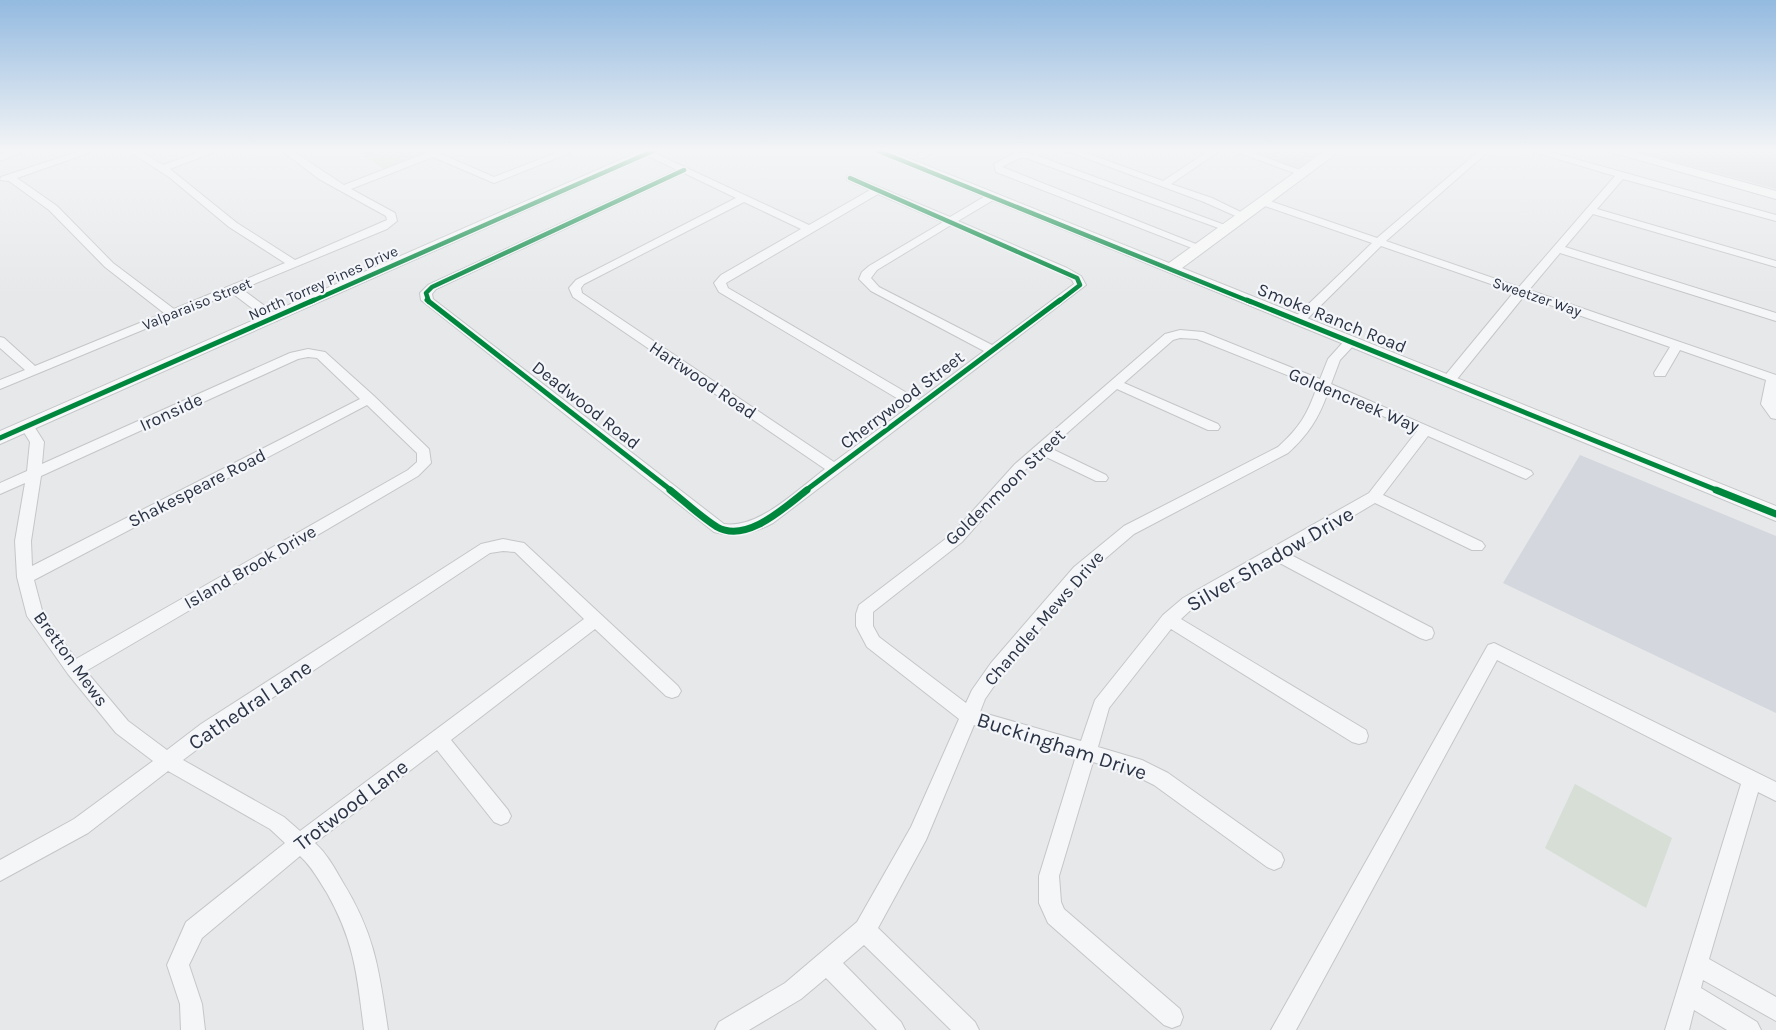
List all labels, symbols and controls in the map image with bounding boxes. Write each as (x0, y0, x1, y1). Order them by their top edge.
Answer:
street label: North Torrey Pines Drive (245, 242, 401, 324)
street label: Sweetzer Way (1490, 273, 1584, 321)
street label: Valparaiso Street (140, 274, 255, 334)
street label: Smoke Ranch Road (1254, 278, 1410, 358)
street label: Hartwood Road (645, 336, 761, 424)
street label: Cherrywood Street (836, 346, 969, 454)
street label: Deadwood Road (528, 356, 644, 454)
street label: Goldencreek Way (1285, 363, 1423, 438)
street label: Ironside (136, 388, 206, 436)
street label: Goldenmoon Street (940, 424, 1070, 550)
street label: Shakespeare Road (124, 444, 270, 532)
street label: Silver Shadow Drive (1182, 501, 1358, 617)
street label: Island Brook Drive (180, 520, 320, 614)
street label: Chandler Mews Drive (979, 546, 1109, 690)
street label: Bretton Mews (29, 607, 113, 711)
street label: Cathedral Lane (184, 655, 316, 755)
street label: Buckingham Drive (974, 707, 1150, 785)
street label: Trotwood Lane (289, 754, 413, 856)

